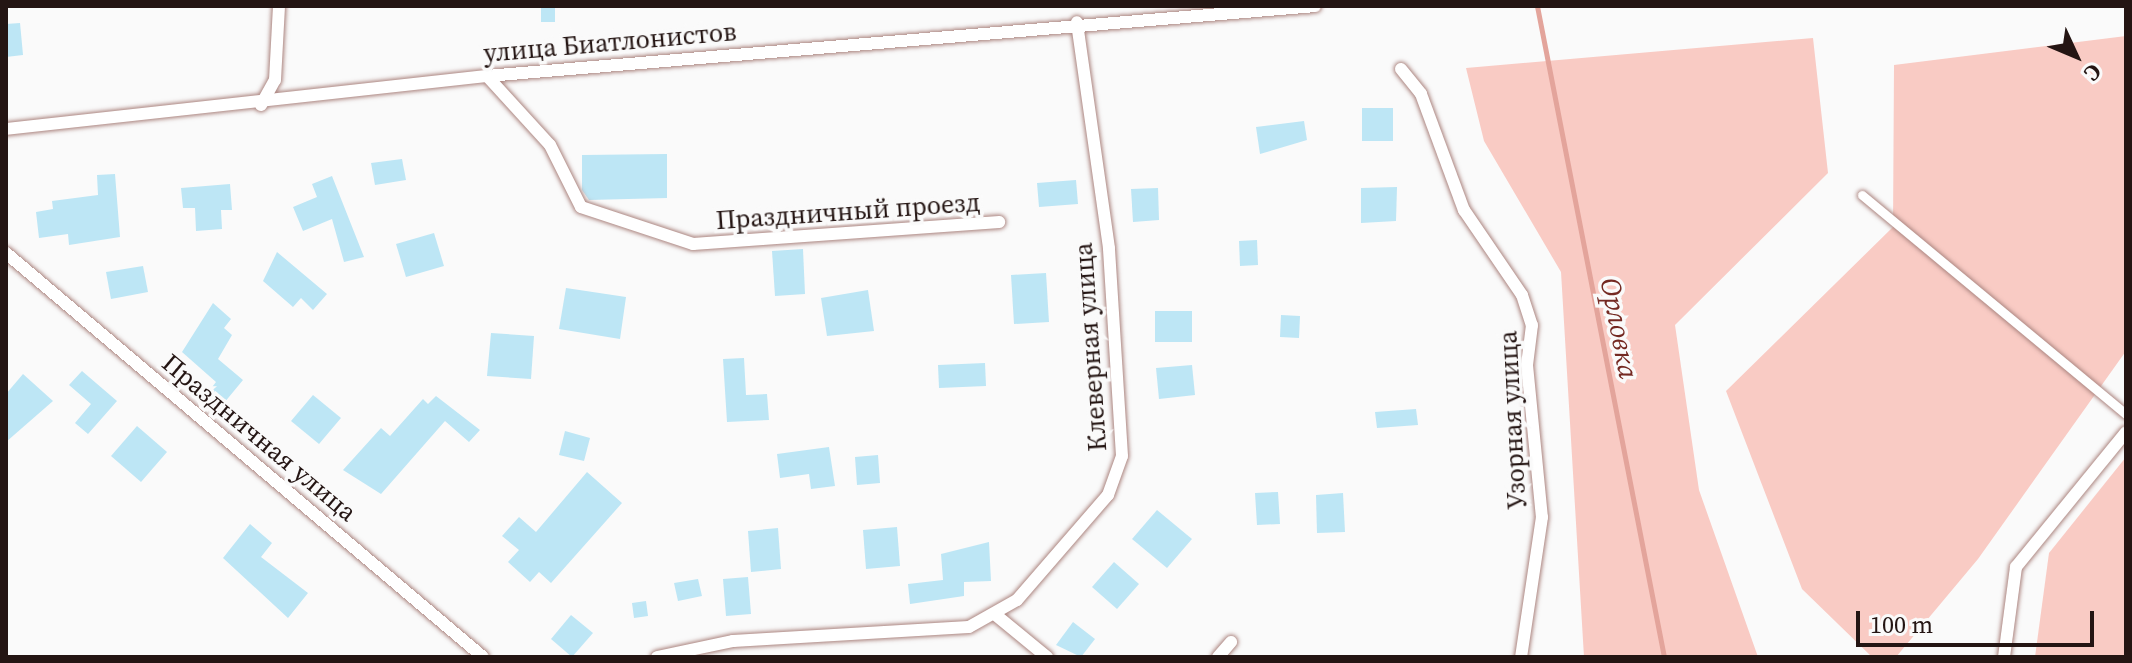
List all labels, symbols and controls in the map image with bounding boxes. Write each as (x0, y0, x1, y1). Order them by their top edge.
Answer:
street label: улица Биатлонистов (482, 16, 738, 70)
north arrow (2036, 16, 2116, 96)
text: С (2078, 57, 2109, 88)
street label: Праздничный проезд (715, 187, 981, 237)
street label: Клеверная улица (1068, 242, 1114, 452)
water label: Орловка (1594, 275, 1646, 381)
street label: Узорная улица (1493, 330, 1533, 510)
street label: Праздничная улица (155, 348, 363, 528)
scale bar (1860, 595, 2098, 645)
text: 100 m (1870, 608, 1933, 641)

